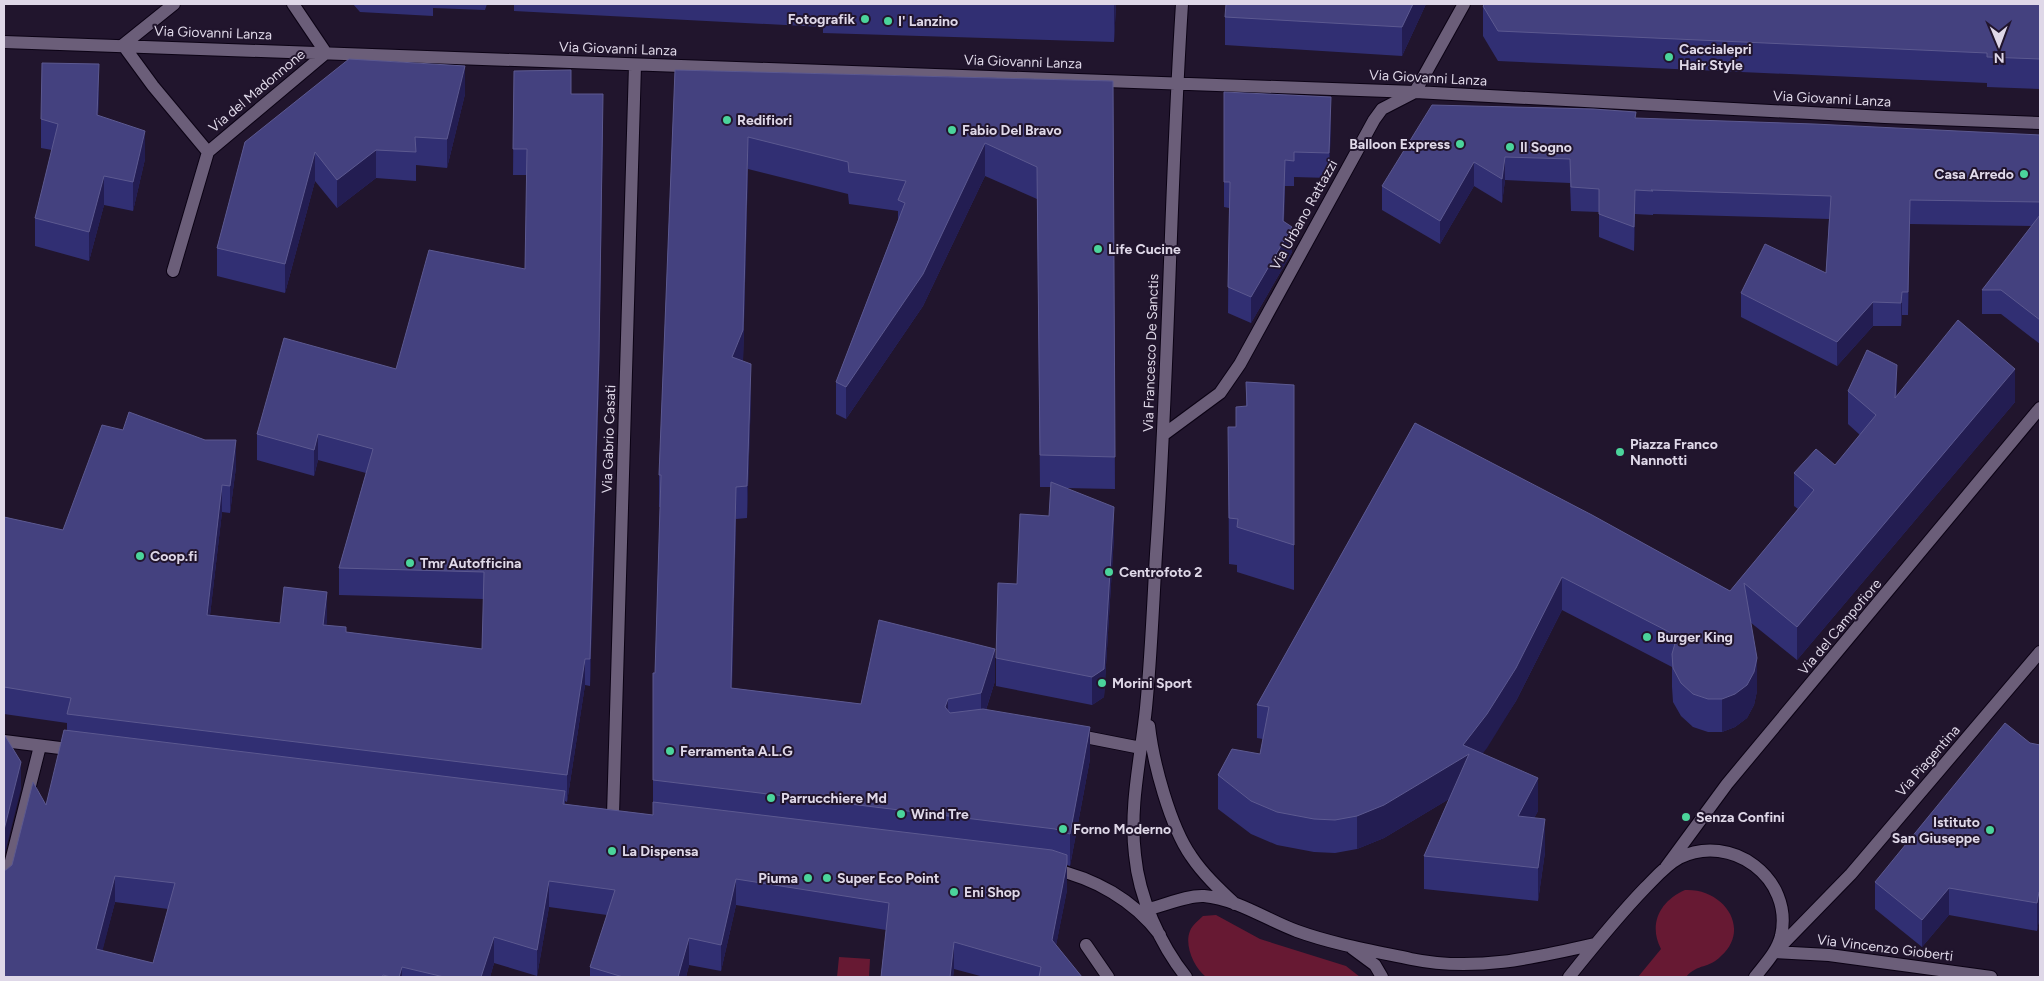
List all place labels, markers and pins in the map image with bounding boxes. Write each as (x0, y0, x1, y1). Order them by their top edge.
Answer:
place label: Fotografik (788, 11, 855, 28)
marker: Fotografik (859, 13, 871, 25)
place label: I' Lanzino (898, 13, 958, 30)
marker: I' Lanzino (882, 15, 894, 27)
place label: Caccialepri Hair Style (1679, 41, 1752, 74)
marker: Caccialepri Hair Style (1663, 51, 1675, 63)
place label: Redifiori (737, 112, 792, 129)
marker: Redifiori (721, 114, 733, 126)
place label: Fabio Del Bravo (962, 122, 1062, 139)
marker: Fabio Del Bravo (946, 124, 958, 136)
place label: Balloon Express (1349, 136, 1450, 153)
marker: Balloon Express (1454, 138, 1466, 150)
place label: Il Sogno (1520, 139, 1572, 156)
marker: Il Sogno (1504, 141, 1516, 153)
place label: Casa Arredo (1934, 166, 2014, 183)
marker: Casa Arredo (2018, 168, 2030, 180)
place label: Life Cucine (1108, 241, 1181, 258)
marker: Life Cucine (1092, 243, 1104, 255)
place label: Piazza Franco Nannotti (1630, 436, 1718, 469)
marker: Piazza Franco Nannotti (1614, 446, 1626, 458)
place label: Coop.fi (150, 548, 197, 565)
marker: Coop.fi (134, 550, 146, 562)
place label: Tmr Autofficina (420, 555, 521, 572)
marker: Tmr Autofficina (404, 557, 416, 569)
place label: Centrofoto 2 (1119, 564, 1202, 581)
marker: Centrofoto 2 (1103, 566, 1115, 578)
place label: Burger King (1657, 629, 1733, 646)
marker: Burger King (1641, 631, 1653, 643)
place label: Morini Sport (1112, 675, 1192, 692)
marker: Morini Sport (1096, 677, 1108, 689)
place label: Ferramenta A.L.G (680, 743, 793, 760)
marker: Ferramenta A.L.G (664, 745, 676, 757)
place label: Parrucchiere Md (781, 790, 887, 807)
marker: Parrucchiere Md (765, 792, 777, 804)
place label: Wind Tre (911, 806, 969, 823)
marker: Wind Tre (895, 808, 907, 820)
place label: Senza Confini (1696, 809, 1785, 826)
marker: Senza Confini (1680, 811, 1692, 823)
place label: Istituto San Giuseppe (1892, 814, 1980, 847)
place label: Forno Moderno (1073, 821, 1171, 838)
marker: Forno Moderno (1057, 823, 1069, 835)
marker: Istituto San Giuseppe (1984, 824, 1996, 836)
place label: La Dispensa (622, 843, 698, 860)
marker: La Dispensa (606, 845, 618, 857)
place label: Piuma (758, 870, 798, 887)
place label: Super Eco Point (837, 870, 940, 887)
marker: Piuma (802, 872, 814, 884)
marker: Super Eco Point (821, 872, 833, 884)
place label: Eni Shop (964, 884, 1020, 901)
marker: Eni Shop (948, 886, 960, 898)

